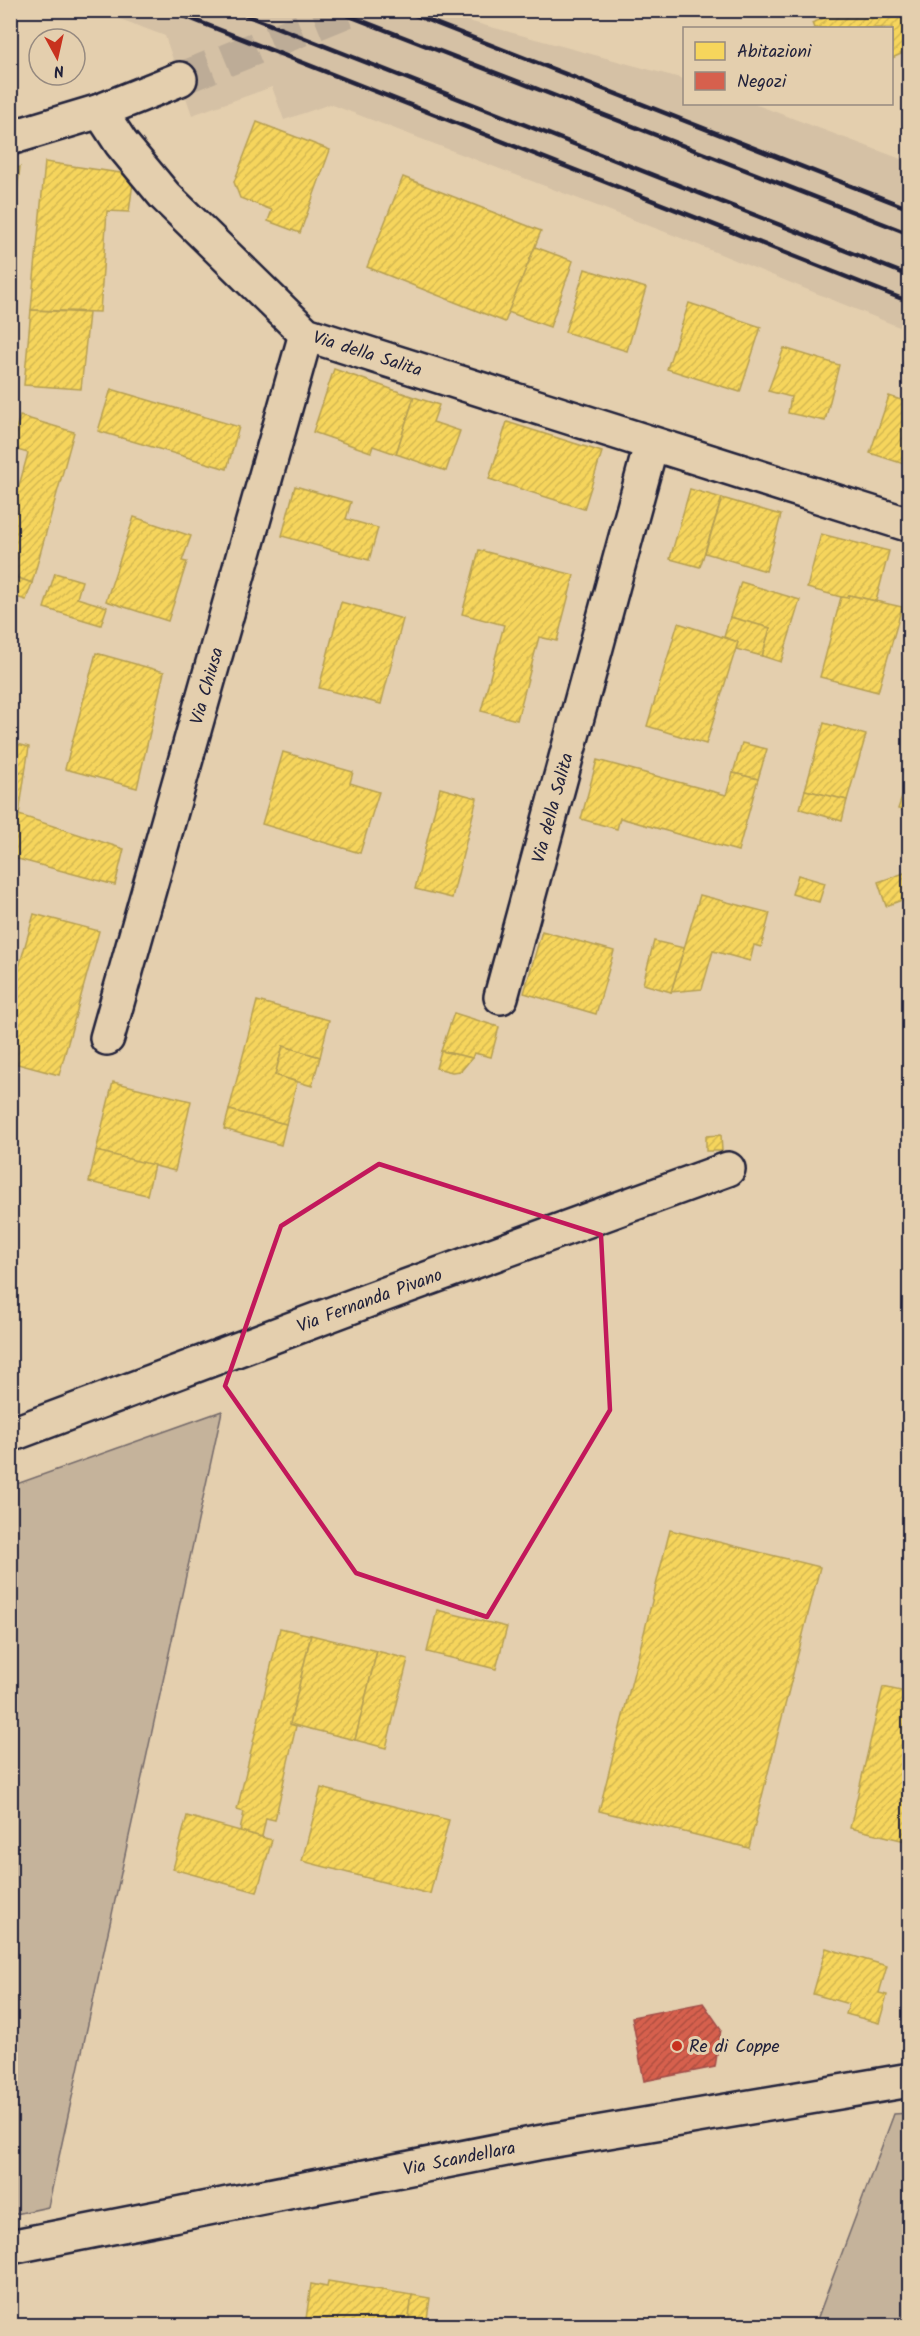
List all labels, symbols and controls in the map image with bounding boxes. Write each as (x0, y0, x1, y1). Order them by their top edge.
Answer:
north arrow (27, 27, 87, 87)
legend (683, 27, 893, 105)
text: Abitazioni (737, 38, 812, 67)
text: N (52, 57, 66, 83)
text: Negozi (737, 68, 787, 97)
street label: Via della Salita (309, 324, 425, 386)
street label: Via Chiusa (183, 644, 233, 728)
street label: Via della Salita (525, 750, 583, 867)
street label: Via Fernanda Pivano (293, 1261, 447, 1342)
place label: Re di Coppe (689, 2033, 780, 2062)
marker: Re di Coppe (670, 2039, 684, 2053)
street label: Via Scandellara (401, 2135, 518, 2185)

